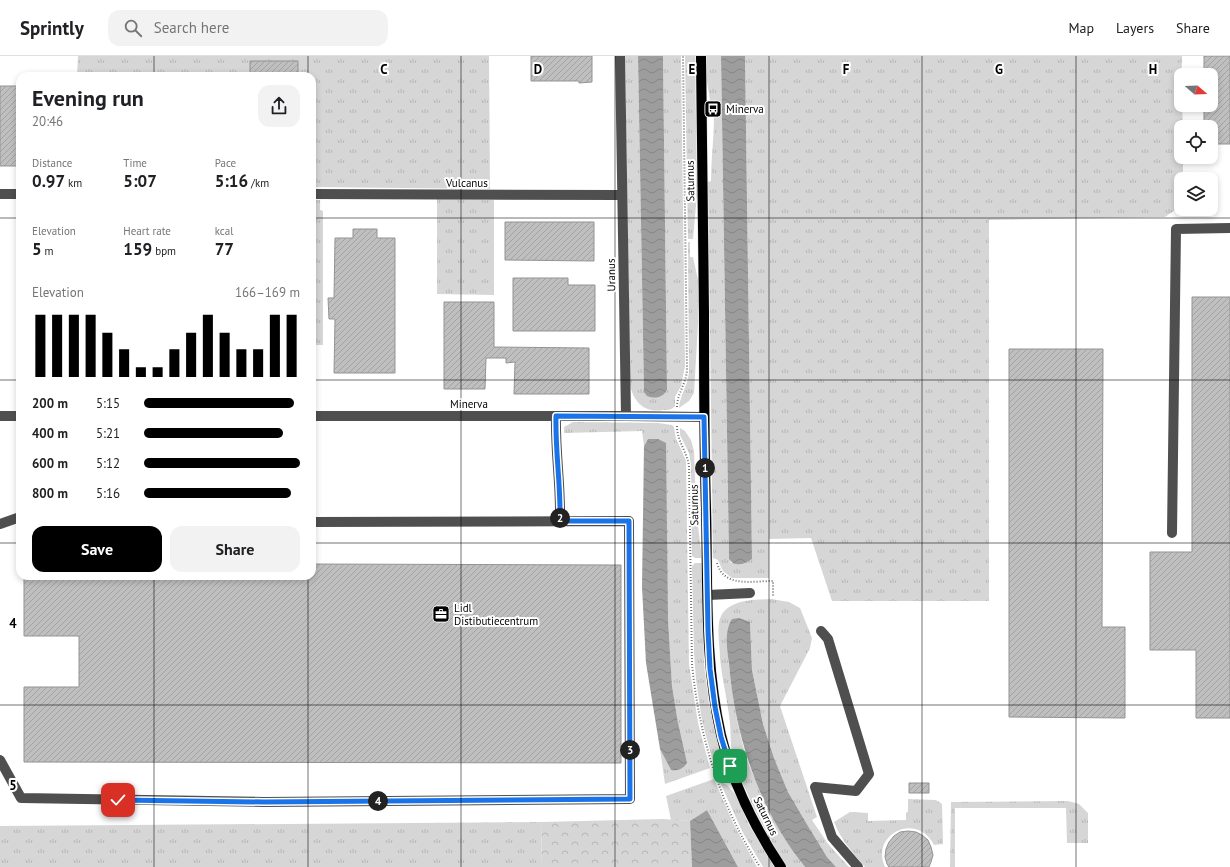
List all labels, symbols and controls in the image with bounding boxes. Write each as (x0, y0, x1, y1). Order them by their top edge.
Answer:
search box (108, 10, 388, 46)
text: Sprintly (20, 16, 84, 40)
icon: search (122, 17, 144, 39)
text: Search here (154, 18, 229, 37)
text: Map (1068, 19, 1094, 37)
text: Layers (1116, 19, 1154, 37)
text: Share (1176, 19, 1210, 37)
text: C (380, 61, 388, 78)
text: D (534, 61, 542, 78)
text: E (689, 61, 696, 78)
text: F (843, 61, 850, 78)
text: G (995, 61, 1003, 78)
text: H (1149, 61, 1157, 78)
north arrow (1174, 68, 1218, 112)
map controls (1174, 68, 1218, 216)
text: Evening run (32, 84, 144, 112)
button: share (258, 85, 300, 127)
bus stop icon: Minerva (703, 99, 723, 119)
place label: Minerva (726, 102, 764, 116)
text: 20:46 (32, 113, 63, 130)
button: locate (1174, 120, 1218, 164)
text: Distance (32, 156, 72, 170)
text: Time (123, 156, 147, 170)
text: Pace (215, 156, 236, 170)
street label: Saturnus (683, 160, 697, 202)
text: 0.97 (32, 170, 65, 192)
text: 5:07 (123, 170, 157, 192)
text: 5:16 (215, 170, 248, 192)
button: layers (1174, 172, 1218, 216)
text: km (65, 176, 82, 190)
text: /km (248, 176, 269, 190)
street label: Vulcanus (445, 176, 488, 190)
text: Elevation (32, 224, 76, 238)
text: Heart rate (123, 224, 171, 238)
text: kcal (215, 224, 233, 238)
text: 5 (32, 238, 42, 260)
text: 159 (123, 238, 152, 260)
text: 77 (215, 238, 234, 260)
text: m (42, 244, 54, 258)
text: bpm (152, 244, 176, 258)
street label: Uranus (604, 258, 618, 292)
text: Elevation (32, 284, 84, 301)
text: 166–169 m (235, 284, 300, 301)
text: 200 m (32, 395, 68, 412)
text: 5:15 (96, 395, 120, 412)
street label: Minerva (450, 397, 488, 411)
text: 400 m (32, 425, 68, 442)
text: 5:21 (96, 425, 120, 442)
text: 600 m (32, 455, 68, 472)
text: 5:12 (96, 455, 120, 472)
pin: 1 (695, 458, 715, 478)
text: 1 (702, 461, 708, 475)
street label: Saturnus (687, 484, 701, 526)
text: 800 m (32, 485, 68, 502)
text: 5:16 (96, 485, 120, 502)
pin: 2 (550, 508, 570, 528)
text: 2 (557, 511, 563, 525)
button: Save (32, 526, 162, 572)
button: Share (170, 526, 300, 572)
place label: Lidl Distibutiecentrum (454, 601, 538, 628)
office icon: Lidl Distibutiecentrum (431, 604, 451, 624)
text: 4 (9, 615, 17, 632)
pin: 3 (620, 740, 640, 760)
text: 3 (627, 743, 633, 757)
pin (713, 749, 747, 783)
icon: arrive (719, 755, 741, 777)
text: 5 (9, 777, 17, 794)
pin (101, 783, 135, 817)
icon: check (107, 789, 129, 811)
pin: 4 (368, 791, 388, 811)
text: 4 (375, 794, 381, 808)
street label: Saturnus (751, 794, 781, 838)

